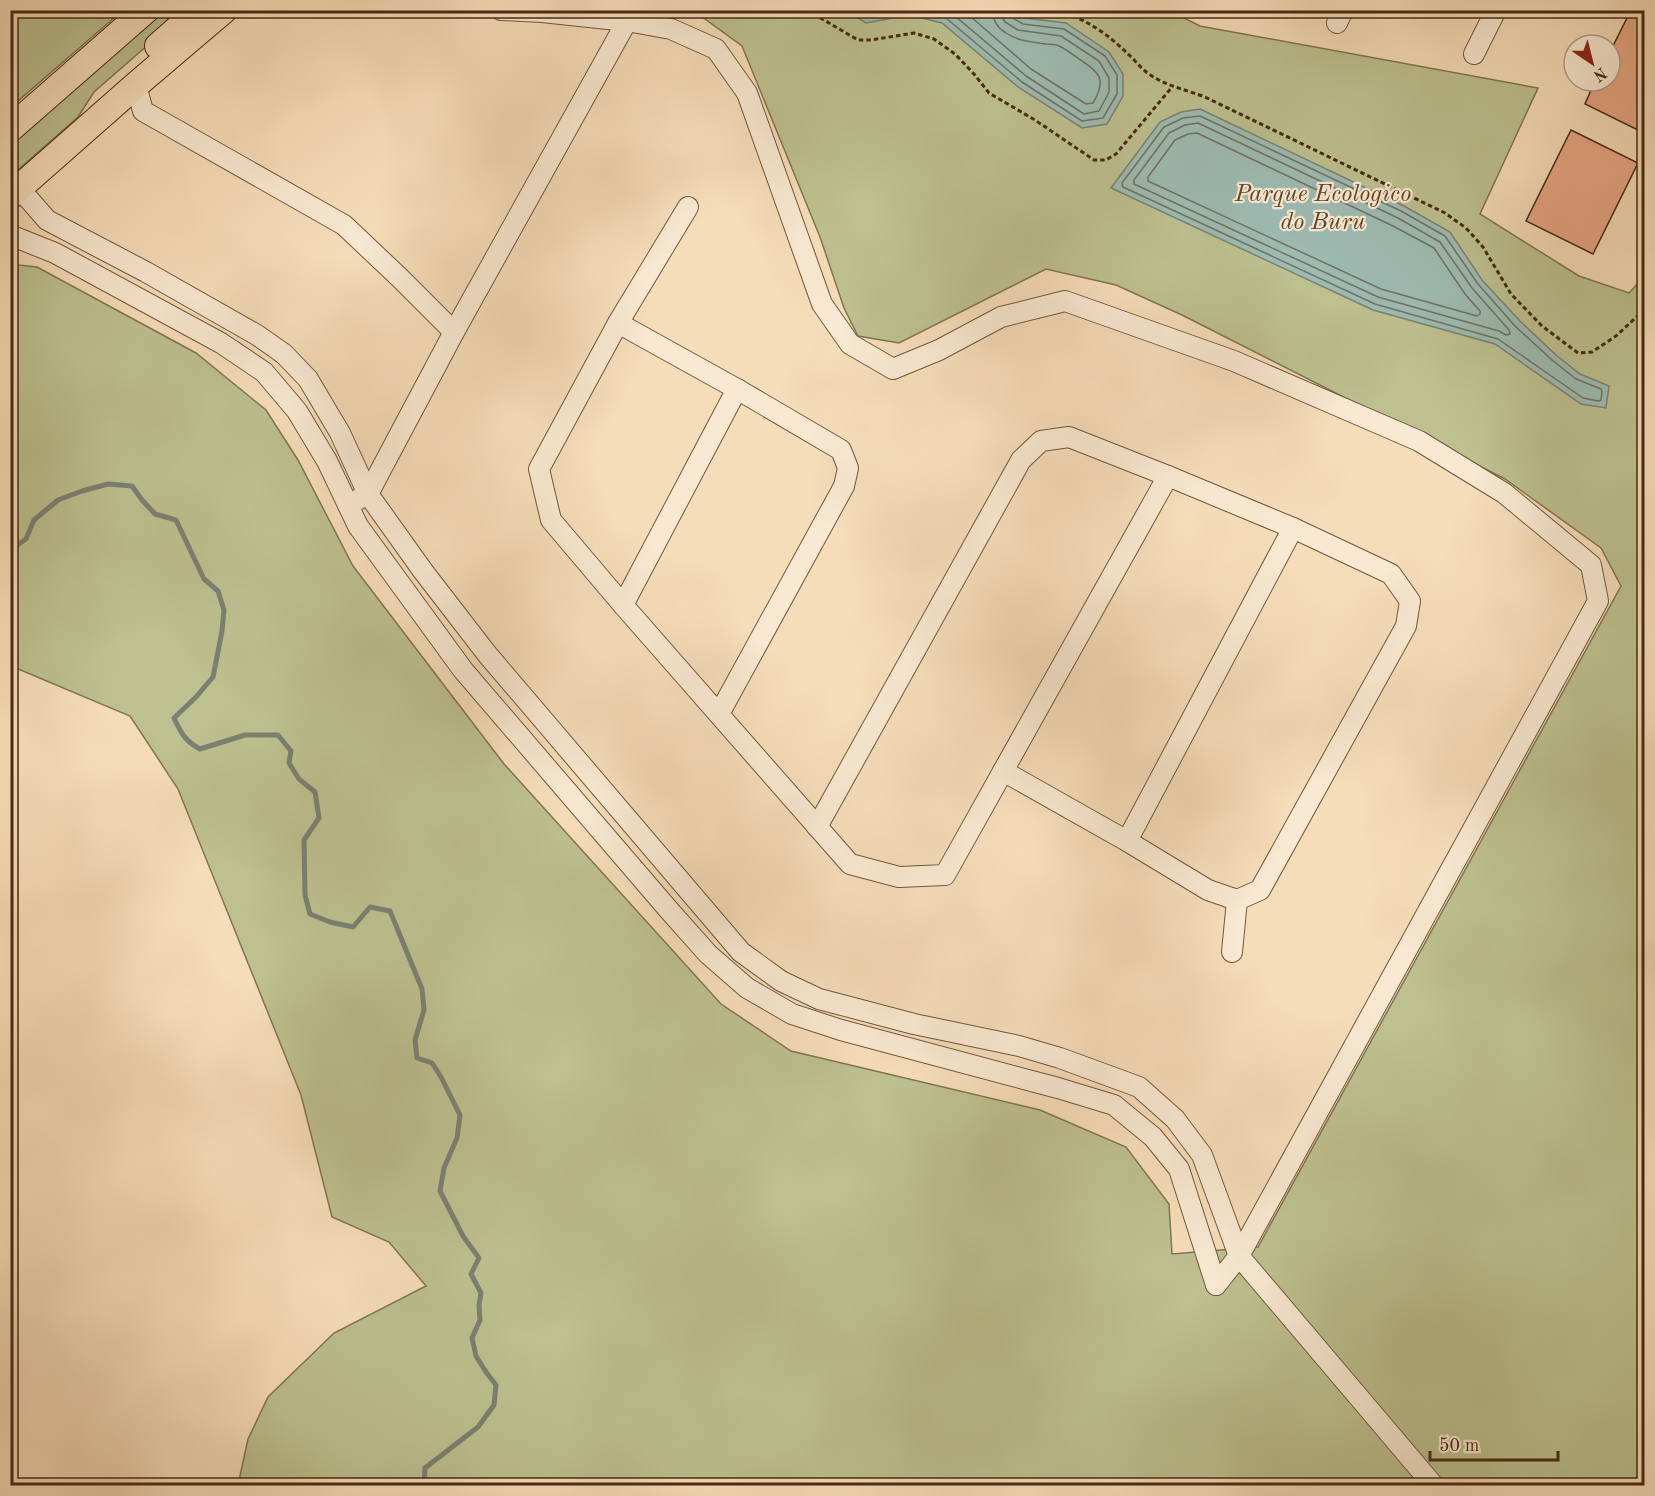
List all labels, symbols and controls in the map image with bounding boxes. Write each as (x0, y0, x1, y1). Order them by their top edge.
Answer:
north arrow (1562, 33, 1622, 93)
text: N (1589, 64, 1609, 84)
park label: Parque Ecologico do Buru (1234, 183, 1411, 235)
scale bar (1430, 1424, 1558, 1462)
text: 50 m (1439, 1437, 1479, 1455)

